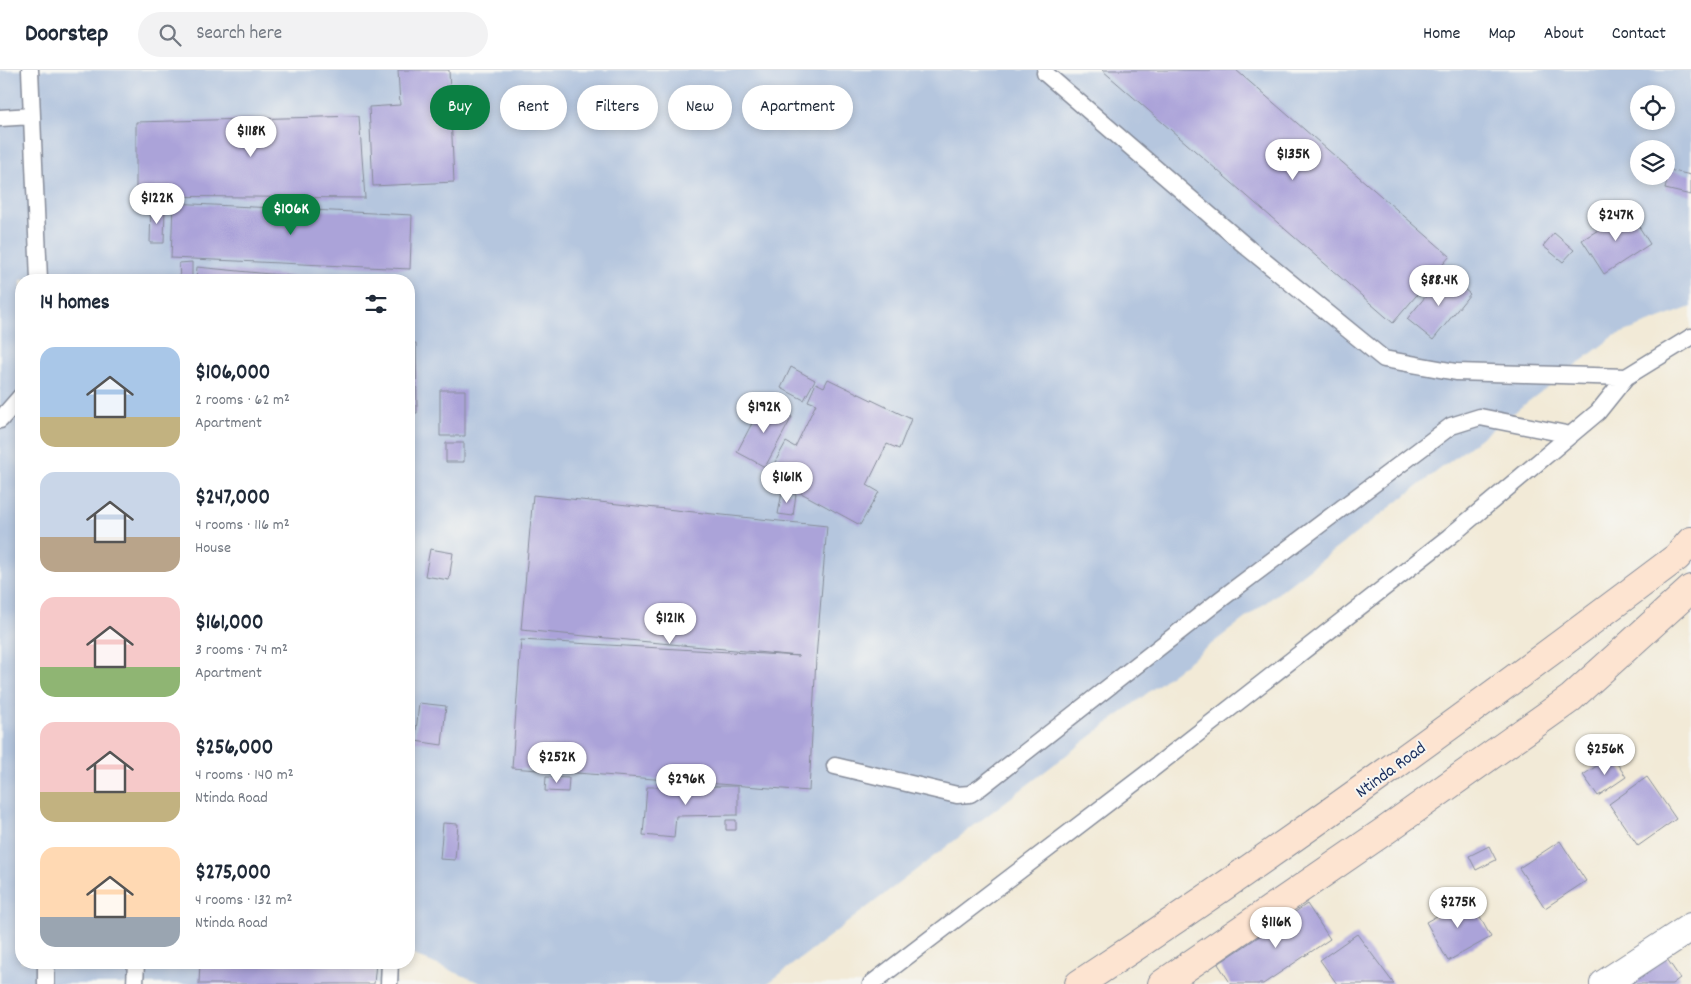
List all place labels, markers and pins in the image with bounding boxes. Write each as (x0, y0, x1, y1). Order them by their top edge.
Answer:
pin: $118K (216, 116, 286, 158)
pin: $135K (1258, 138, 1328, 181)
pin: $122K (122, 182, 192, 225)
pin: $106K (256, 194, 326, 236)
pin: $247K (1581, 200, 1651, 242)
pin: $88.4K (1398, 264, 1480, 307)
pin: $192K (729, 392, 799, 434)
pin: $161K (752, 462, 822, 504)
pin: $121K (635, 602, 705, 645)
pin: $256K (1570, 734, 1640, 776)
pin: $252K (522, 742, 592, 784)
pin: $296K (651, 764, 721, 806)
pin: $275K (1423, 886, 1493, 929)
pin: $116K (1241, 906, 1311, 949)

